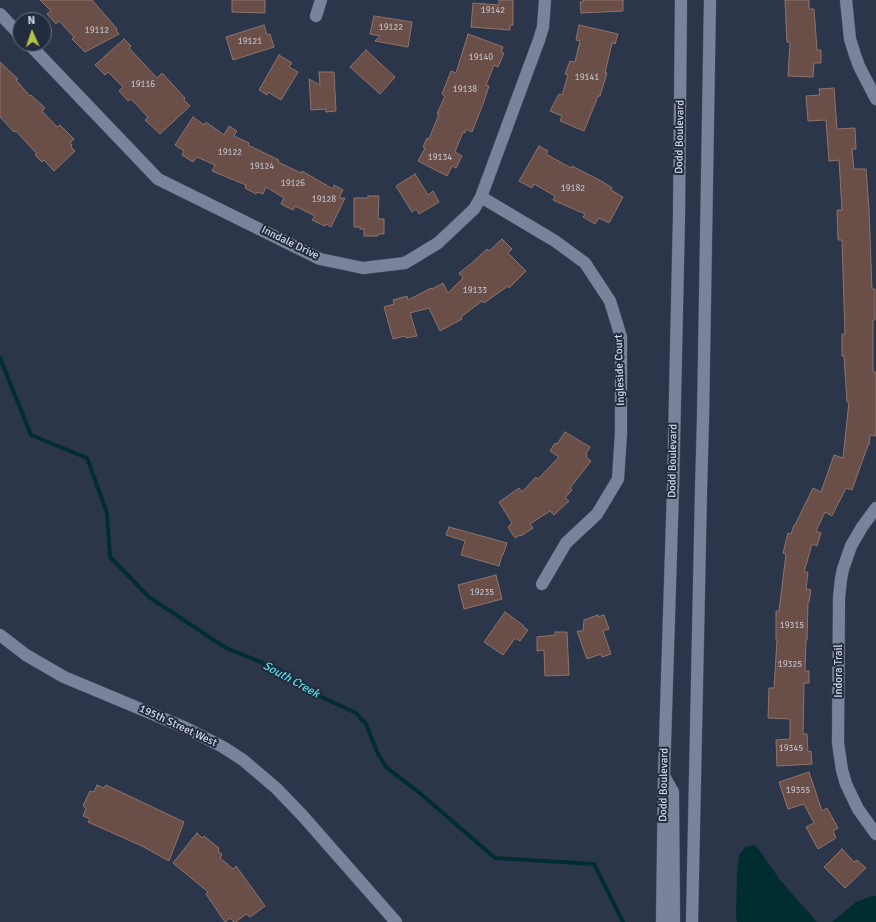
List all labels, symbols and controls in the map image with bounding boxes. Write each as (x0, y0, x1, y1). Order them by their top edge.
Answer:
house number: 19142 (481, 6, 505, 16)
north arrow (12, 12, 52, 52)
text: N (27, 14, 36, 27)
house number: 19122 (379, 23, 403, 33)
house number: 19112 (85, 26, 109, 36)
house number: 19121 (238, 37, 262, 47)
house number: 19140 (469, 53, 493, 63)
house number: 19141 (575, 73, 599, 83)
house number: 19116 (131, 80, 155, 90)
house number: 19138 (453, 85, 477, 95)
street label: Dodd Boulevard (673, 100, 687, 174)
house number: 19122 (218, 148, 242, 158)
house number: 19134 (428, 153, 452, 163)
house number: 19124 (250, 162, 274, 172)
house number: 19126 (281, 179, 305, 189)
house number: 19182 (561, 184, 585, 194)
house number: 19128 (312, 195, 336, 205)
street label: Inndale Drive (259, 223, 321, 263)
house number: 19133 (463, 286, 487, 296)
street label: Ingleside Court (612, 334, 628, 406)
street label: Dodd Boulevard (666, 424, 680, 498)
house number: 19235 (470, 588, 494, 598)
house number: 19315 (780, 621, 804, 631)
street label: Indora Trail (832, 644, 846, 698)
water label: South Creek (260, 659, 322, 701)
house number: 19325 (778, 660, 802, 670)
street label: 195th Street West (137, 702, 219, 750)
house number: 19345 (779, 744, 803, 754)
street label: Dodd Boulevard (657, 748, 671, 822)
house number: 19355 (786, 786, 810, 796)

